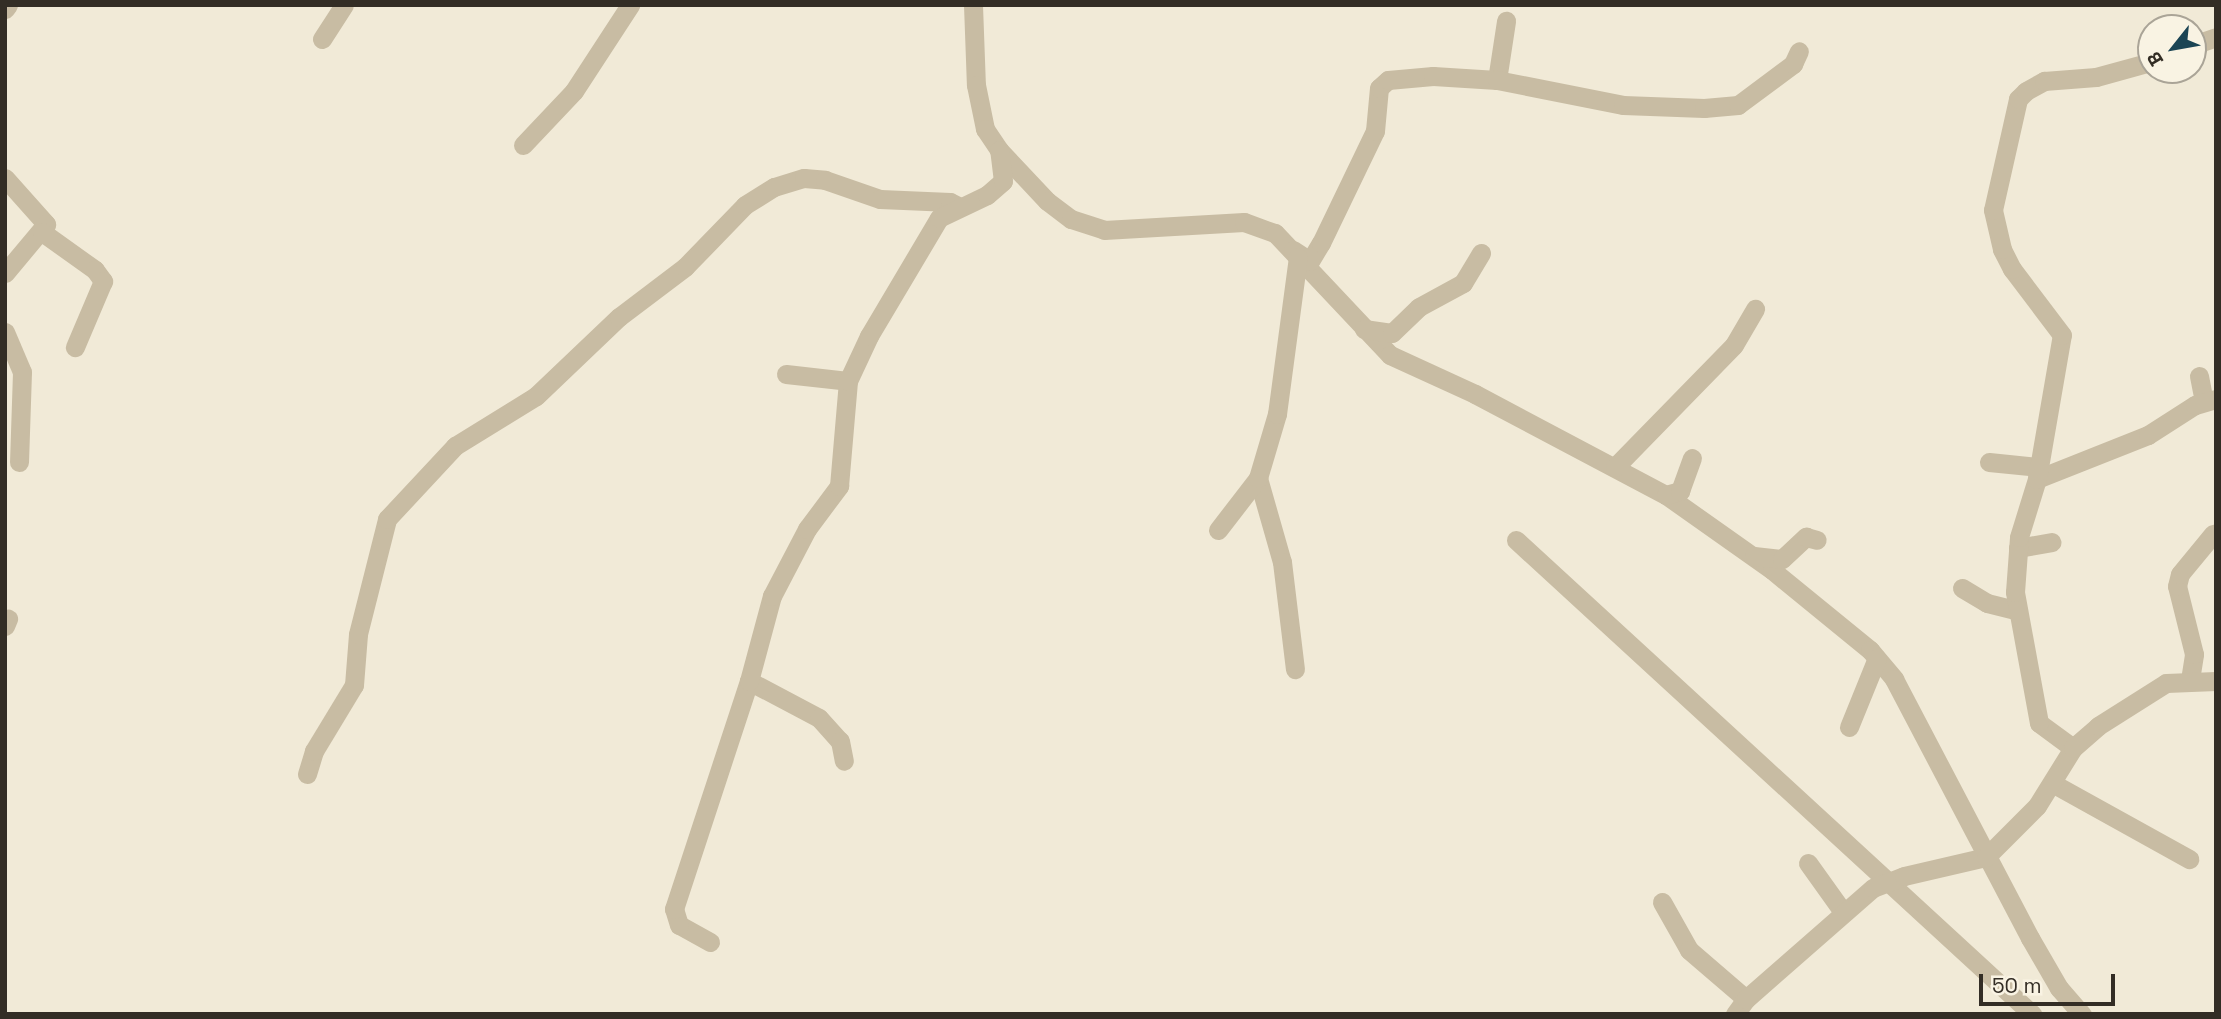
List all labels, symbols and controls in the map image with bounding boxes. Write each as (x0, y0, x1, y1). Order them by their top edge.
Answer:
north arrow (2137, 14, 2207, 84)
text: B (2141, 47, 2169, 71)
scale bar (1983, 960, 2120, 1004)
text: 50 m (1992, 972, 2042, 999)

